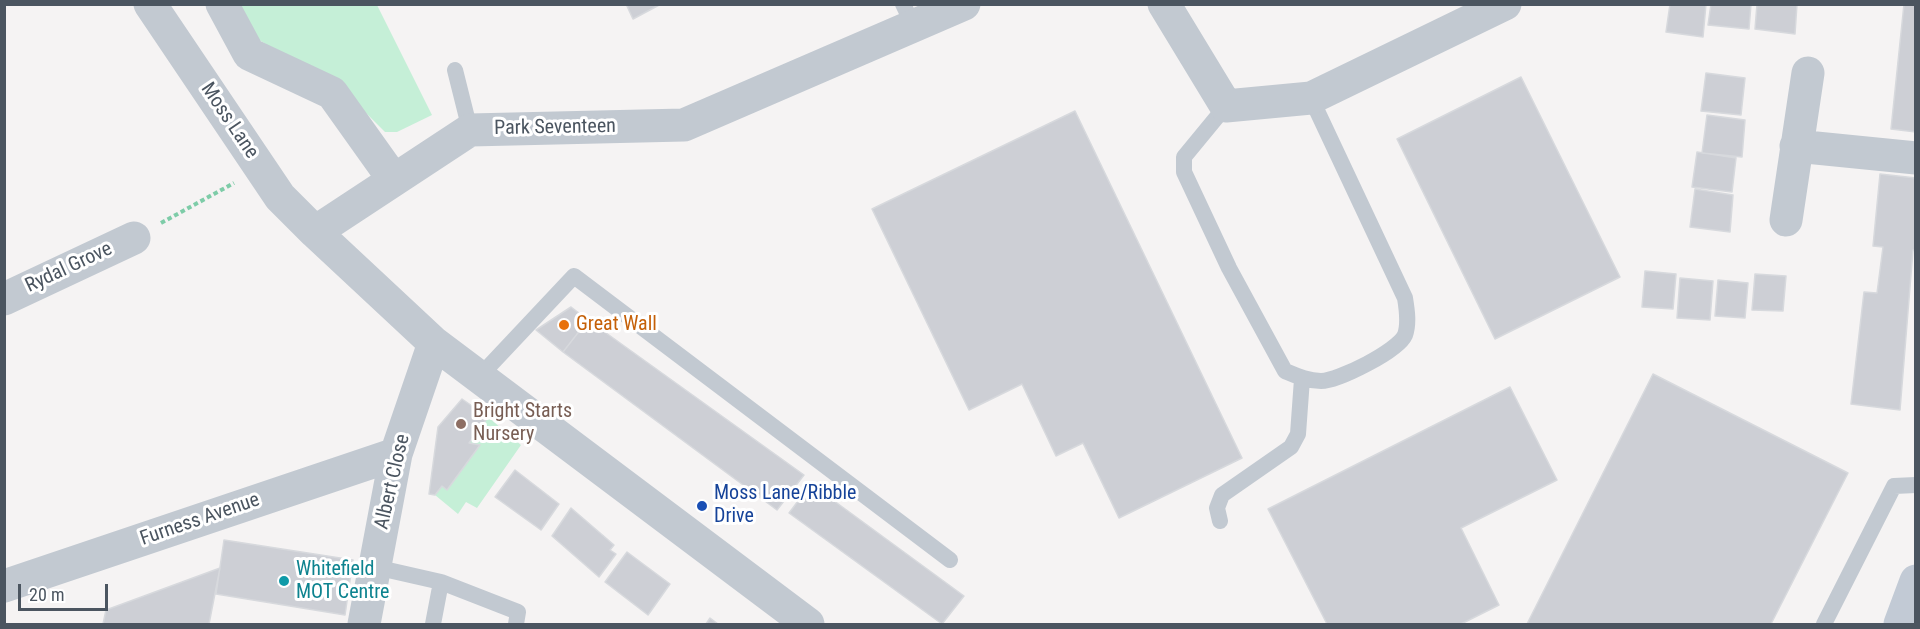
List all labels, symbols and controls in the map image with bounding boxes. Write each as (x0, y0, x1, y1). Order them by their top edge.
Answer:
street label: Moss Lane (195, 79, 263, 163)
street label: Park Seventeen (494, 115, 616, 141)
street label: Rydal Grove (22, 237, 116, 299)
place label: Great Wall (576, 313, 657, 337)
marker: Great Wall (557, 318, 571, 332)
place label: Bright Starts Nursery (473, 400, 572, 447)
marker: Bright Starts Nursery (454, 417, 468, 431)
street label: Albert Close (370, 432, 416, 532)
place label: Moss Lane/Ribble Drive (714, 482, 856, 529)
street label: Furness Avenue (137, 488, 263, 552)
marker: Moss Lane/Ribble Drive (695, 499, 709, 513)
place label: Whitefield MOT Centre (296, 558, 389, 605)
scale bar (21, 572, 111, 610)
marker: Whitefield MOT Centre (277, 574, 291, 588)
text: 20 m (29, 584, 64, 605)

